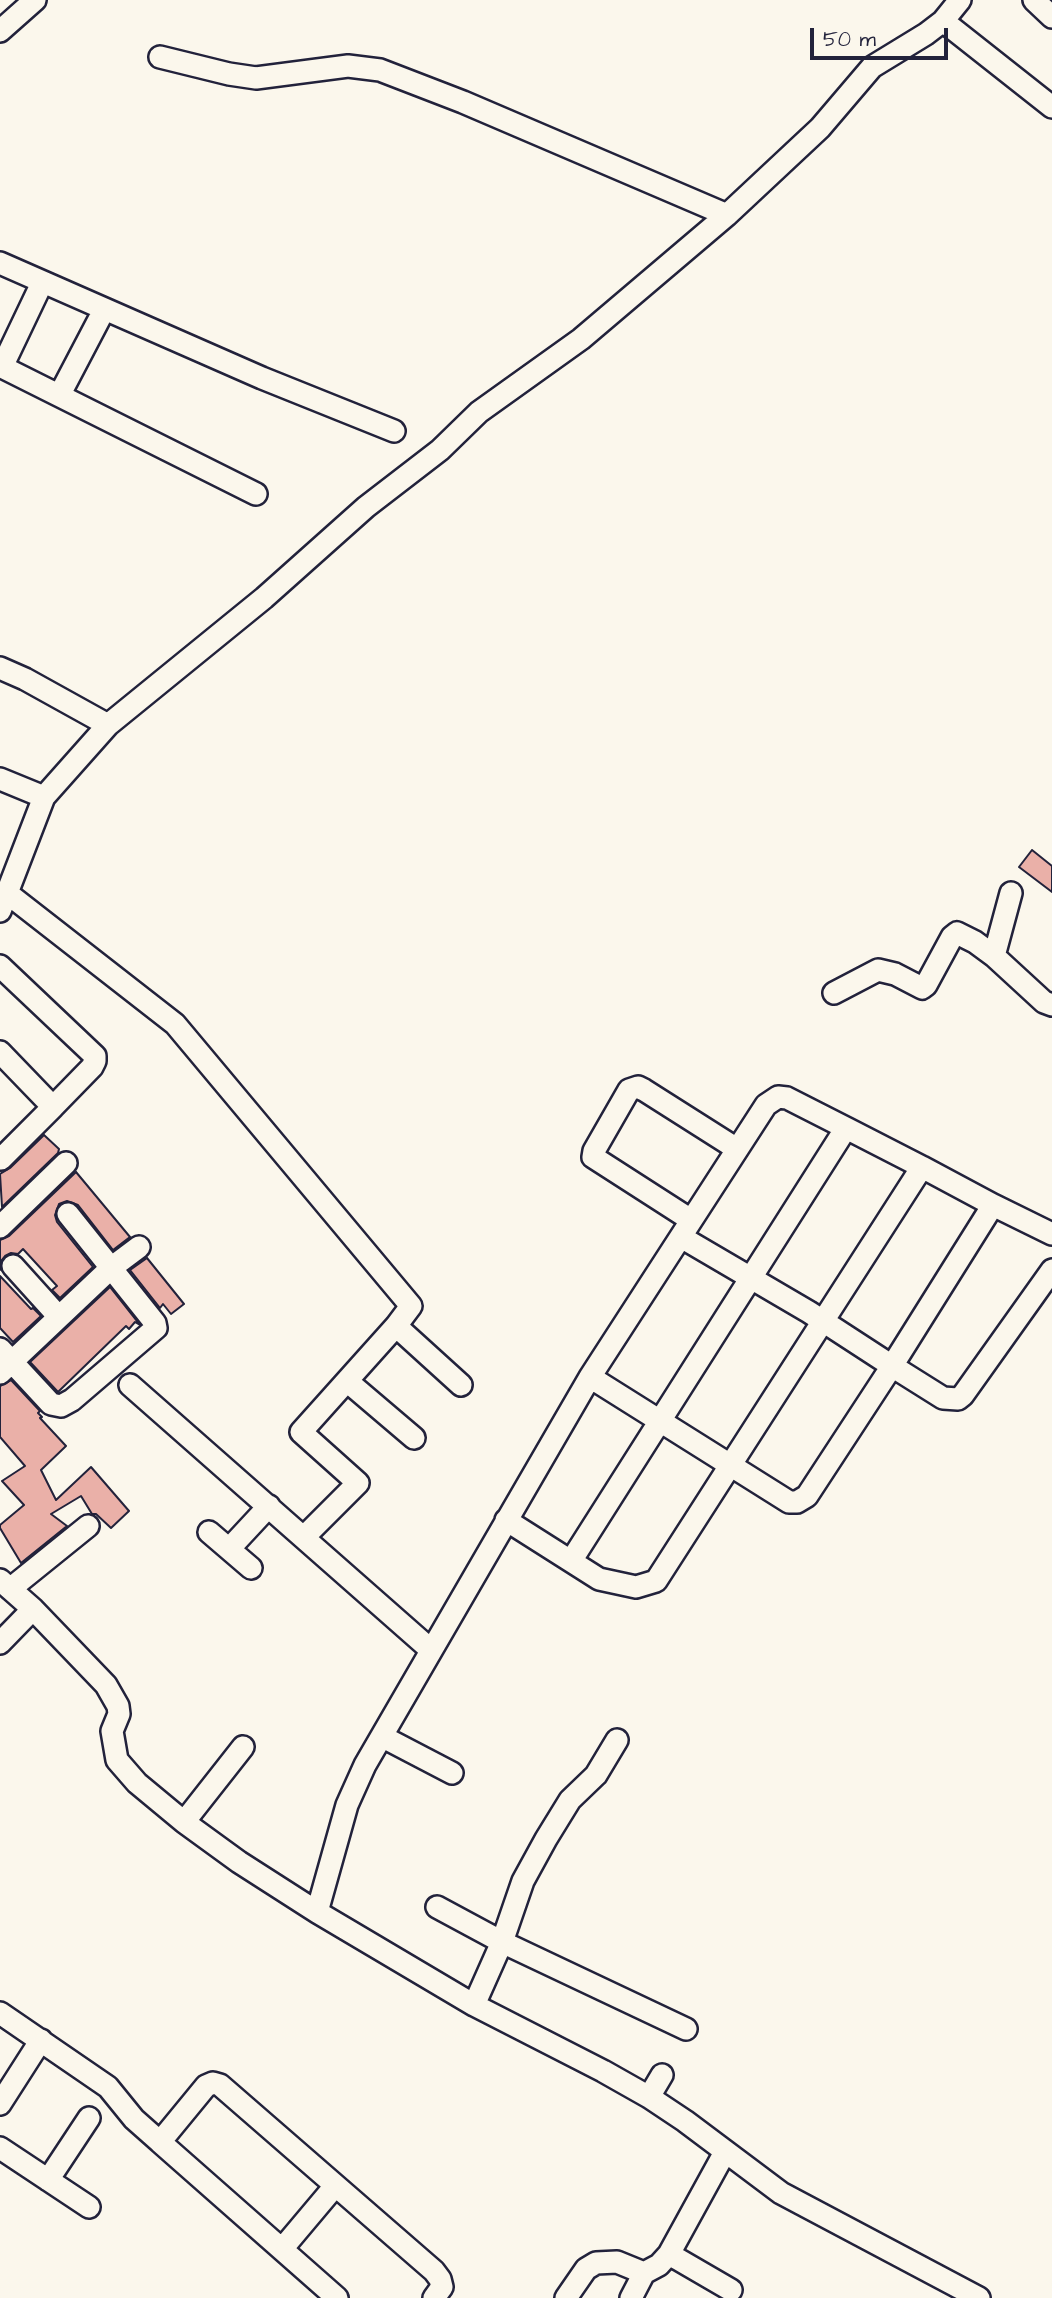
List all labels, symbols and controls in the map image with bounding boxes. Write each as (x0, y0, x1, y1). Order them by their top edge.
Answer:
scale bar (814, 14, 952, 58)
text: 50 m (823, 25, 876, 54)

